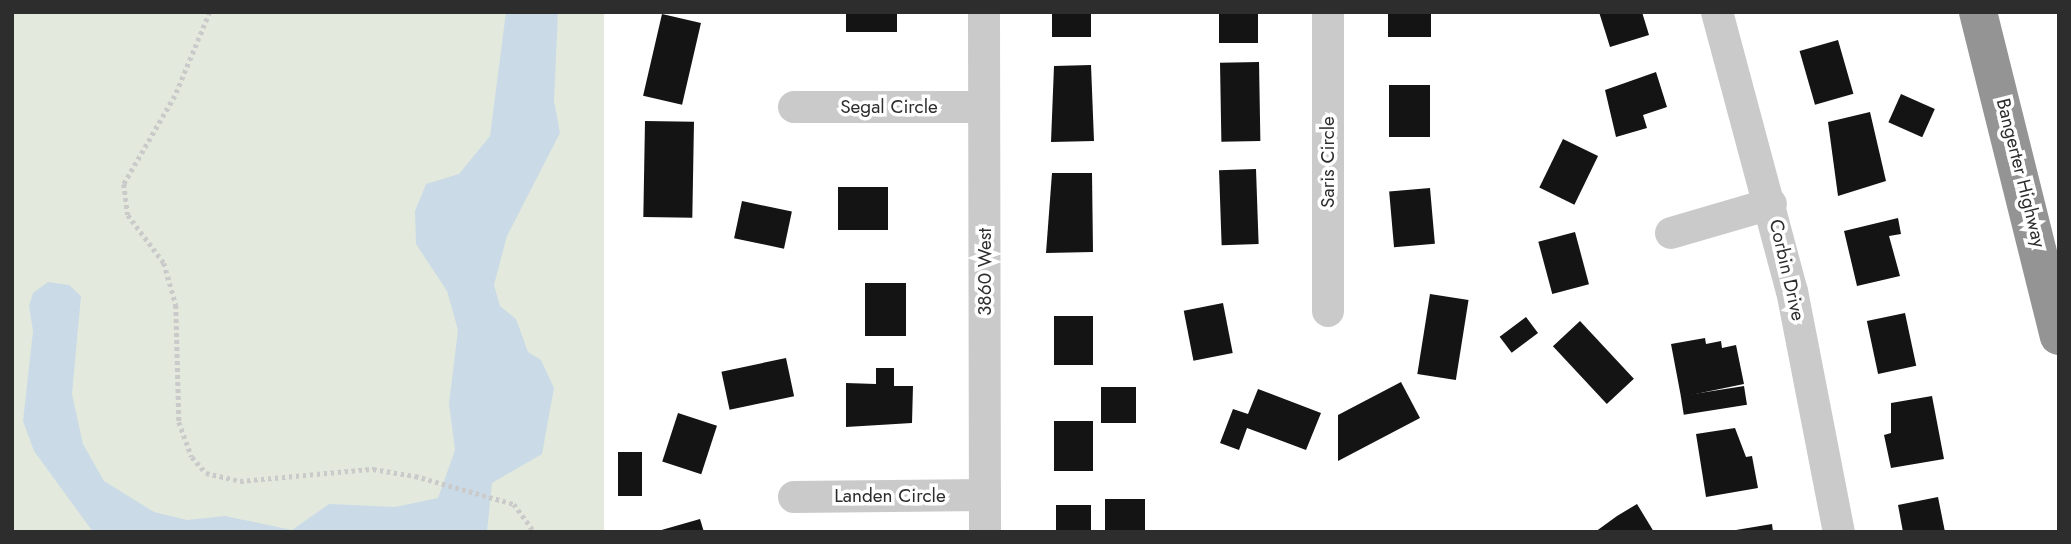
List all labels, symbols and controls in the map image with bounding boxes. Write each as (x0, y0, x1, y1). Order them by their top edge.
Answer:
street label: Segal Circle (840, 96, 938, 118)
street label: Bangerter Highway (1991, 96, 2051, 250)
street label: Saris Circle (1317, 116, 1339, 208)
street label: Corbin Drive (1764, 217, 1810, 323)
street label: 3860 West (974, 228, 996, 316)
street label: Landen Circle (834, 485, 946, 507)

